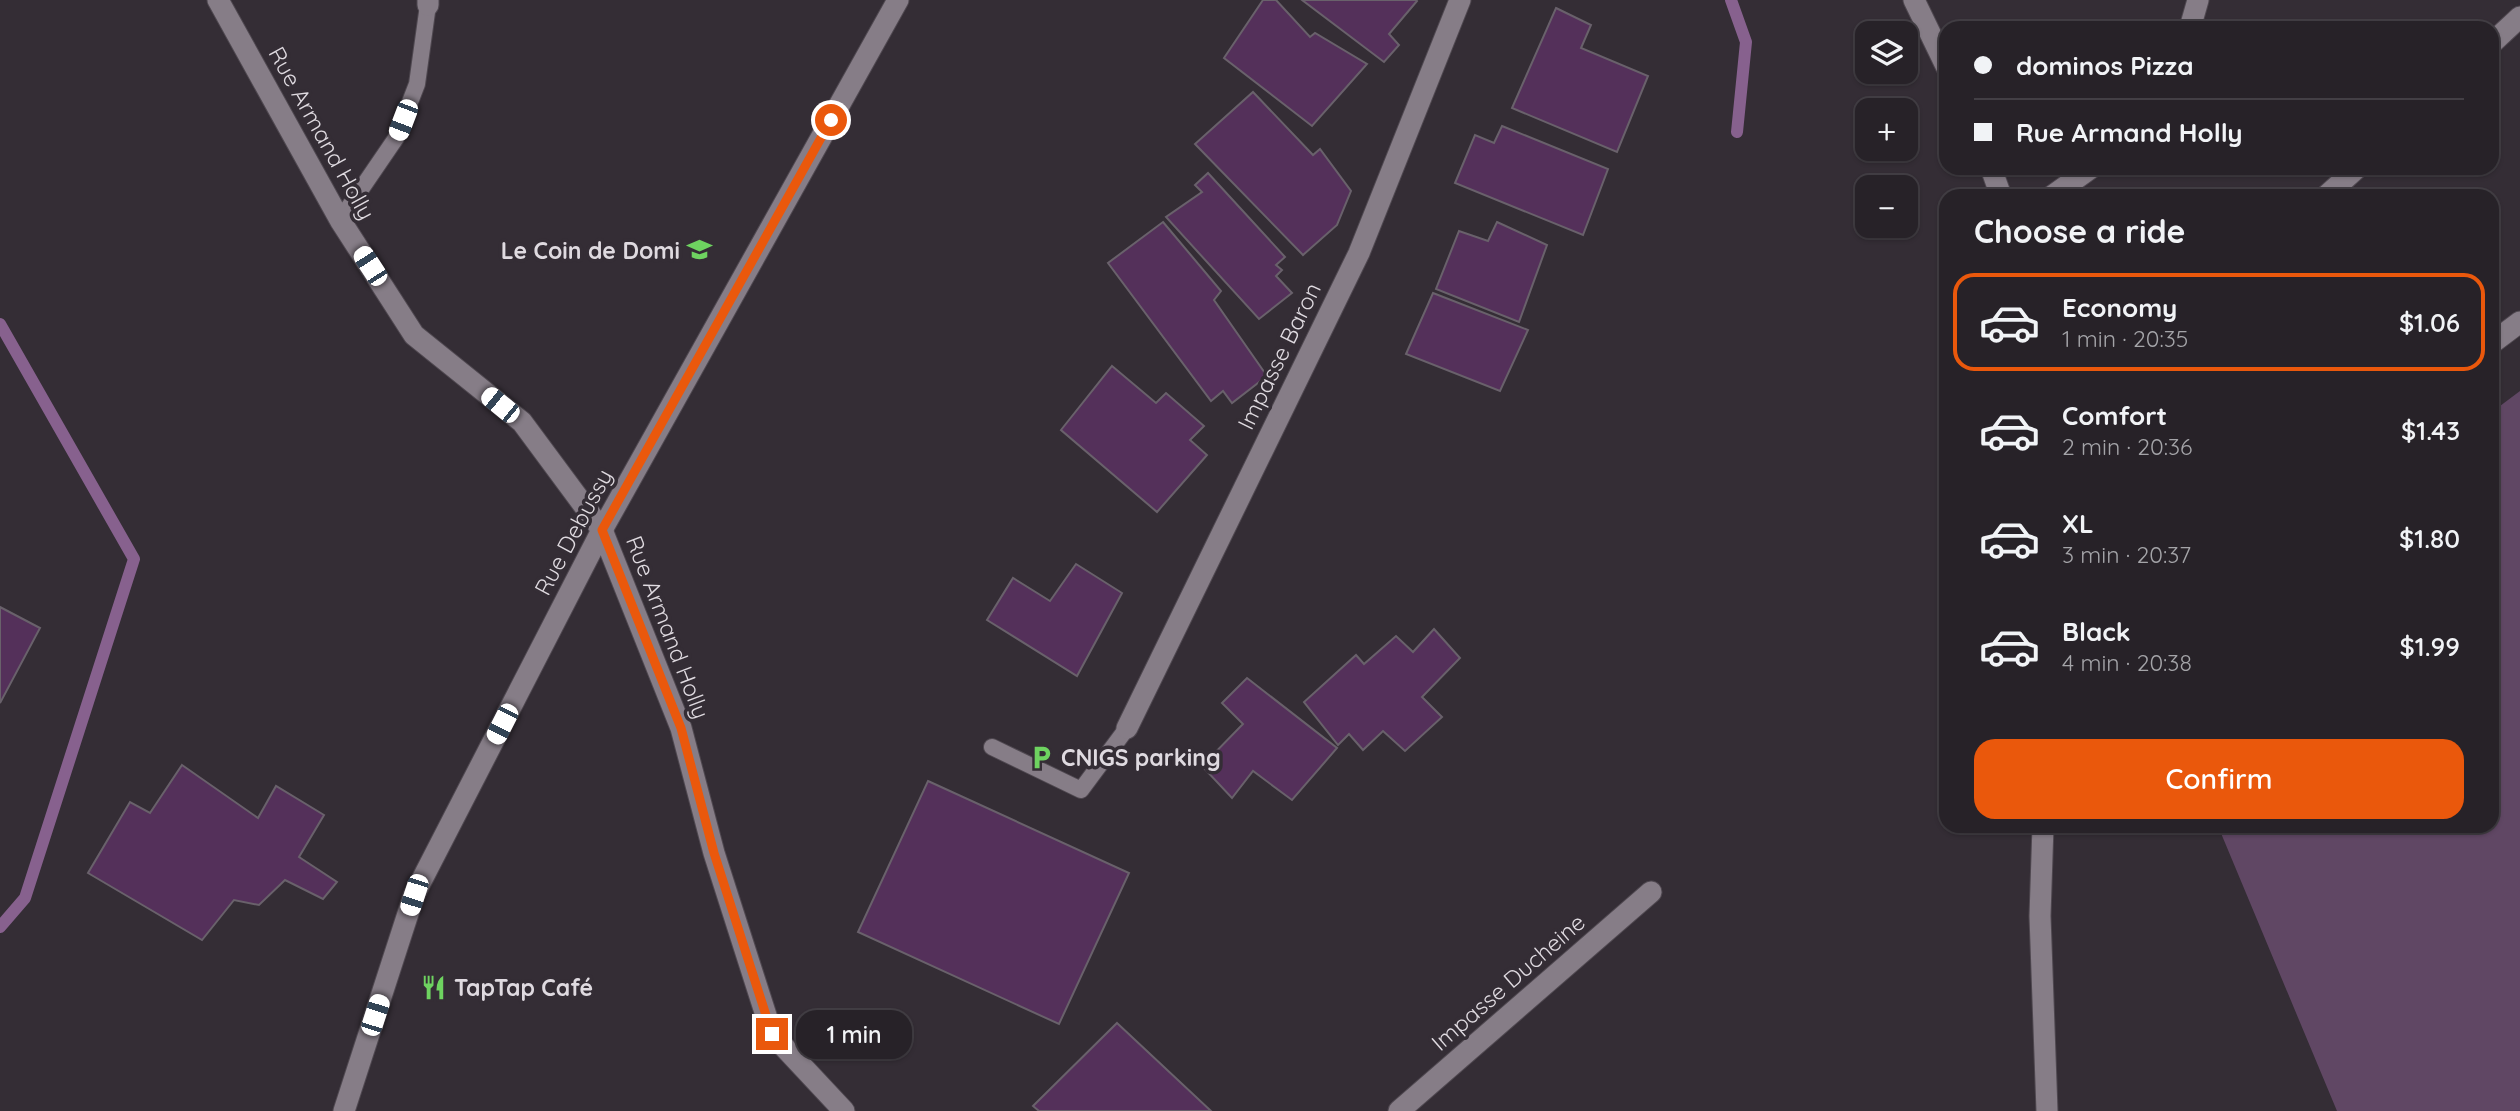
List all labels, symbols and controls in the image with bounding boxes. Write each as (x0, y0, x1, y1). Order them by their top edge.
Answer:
map controls (1855, 21, 1918, 238)
button: layers (1855, 21, 1918, 84)
street label: Rue Armand Holly (262, 41, 382, 225)
text: dominos Pizza (2016, 49, 2194, 82)
car (386, 97, 421, 143)
button: + (1855, 98, 1918, 161)
route start (815, 104, 847, 136)
text: Rue Armand Holly (2016, 116, 2243, 149)
button: − (1855, 175, 1918, 238)
text: Choose a ride (1974, 211, 2186, 251)
place label: Le Coin de Domi (501, 236, 680, 265)
school or university icon: Le Coin de Domi (686, 236, 714, 264)
car (350, 243, 391, 289)
street label: Impasse Baron (1231, 278, 1327, 434)
icon: car (1978, 291, 2041, 354)
text: Economy (2062, 291, 2177, 324)
text: $1.06 (2399, 306, 2460, 339)
text: 1 min · 20:35 (2062, 324, 2188, 353)
car (478, 384, 523, 426)
icon: car (1978, 399, 2041, 462)
text: Comfort (2062, 399, 2167, 432)
text: $1.43 (2401, 414, 2460, 447)
text: 2 min · 20:36 (2062, 432, 2192, 461)
street label: Rue Debussy (528, 464, 618, 600)
icon: car (1978, 507, 2041, 570)
text: XL (2062, 507, 2094, 540)
text: $1.80 (2399, 522, 2460, 555)
street label: Rue Armand Holly (620, 532, 716, 722)
text: 3 min · 20:37 (2062, 540, 2191, 569)
icon: car (1978, 615, 2041, 678)
text: Black (2062, 615, 2131, 648)
text: $1.99 (2400, 630, 2460, 663)
text: 4 min · 20:38 (2062, 648, 2192, 677)
car (484, 701, 521, 747)
button: Confirm (1974, 739, 2464, 819)
parking icon: CNIGS parking (1027, 743, 1055, 771)
place label: CNIGS parking (1061, 743, 1221, 772)
car (398, 872, 431, 918)
street label: Impasse Ducheine (1425, 907, 1591, 1057)
restaurant icon: TapTap Café (420, 973, 448, 1001)
place label: TapTap Café (454, 973, 593, 1002)
car (359, 992, 392, 1038)
callout: 1 min (796, 1010, 912, 1058)
route end (756, 1018, 788, 1050)
text: 1 min (826, 1020, 882, 1049)

